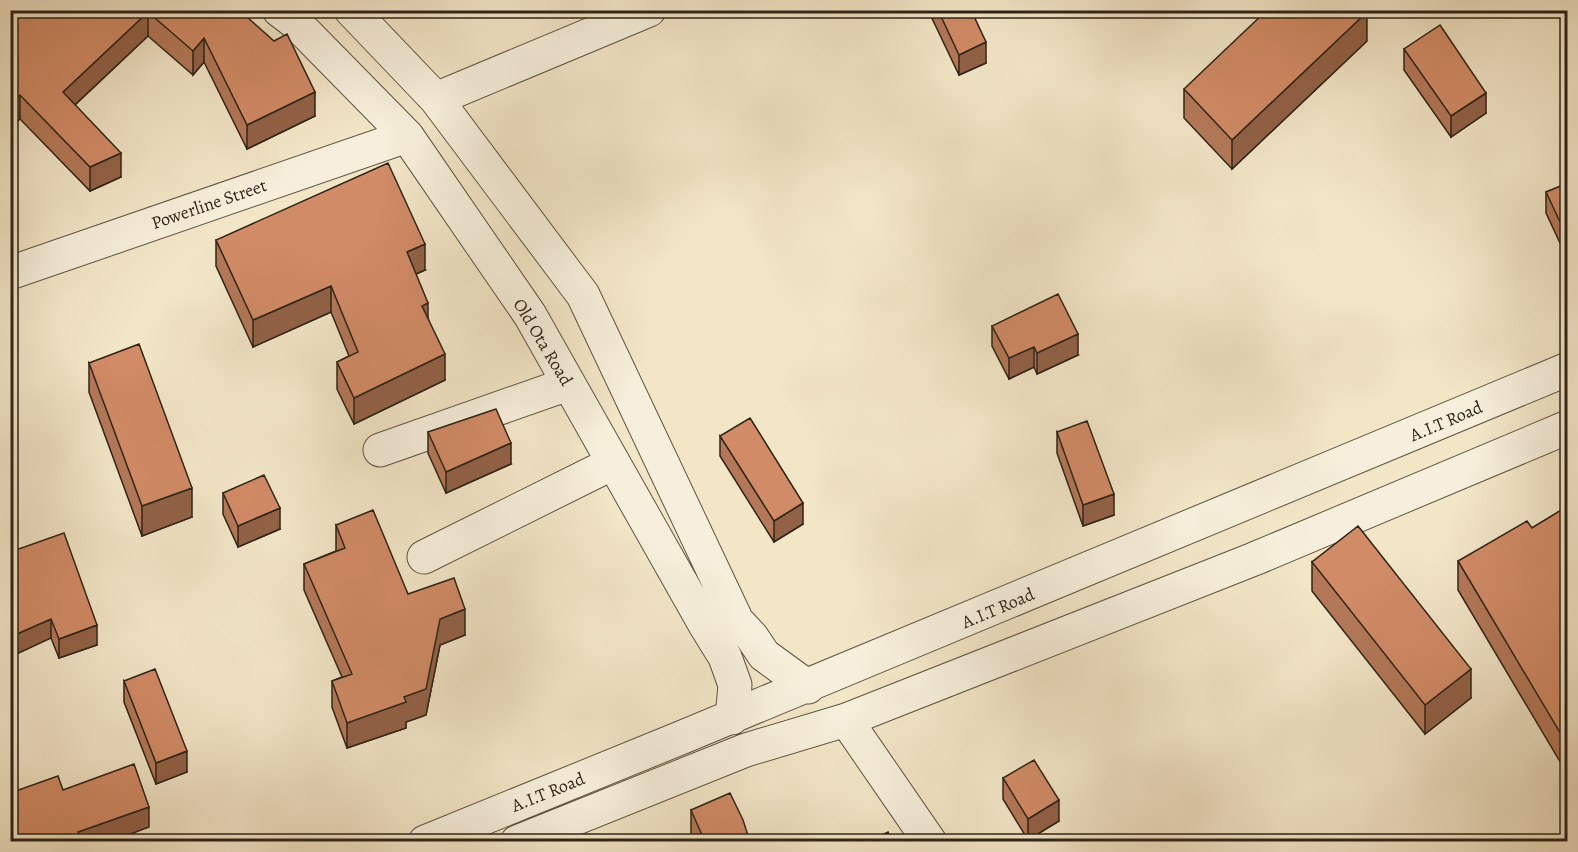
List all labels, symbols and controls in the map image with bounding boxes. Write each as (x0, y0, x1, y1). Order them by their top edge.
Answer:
street label: Powerline Street (148, 173, 270, 235)
street label: Old Ota Road (508, 294, 579, 390)
street label: A.I.T Road (1405, 395, 1486, 447)
street label: A.I.T Road (957, 582, 1038, 634)
street label: A.I.T Road (507, 766, 588, 818)

